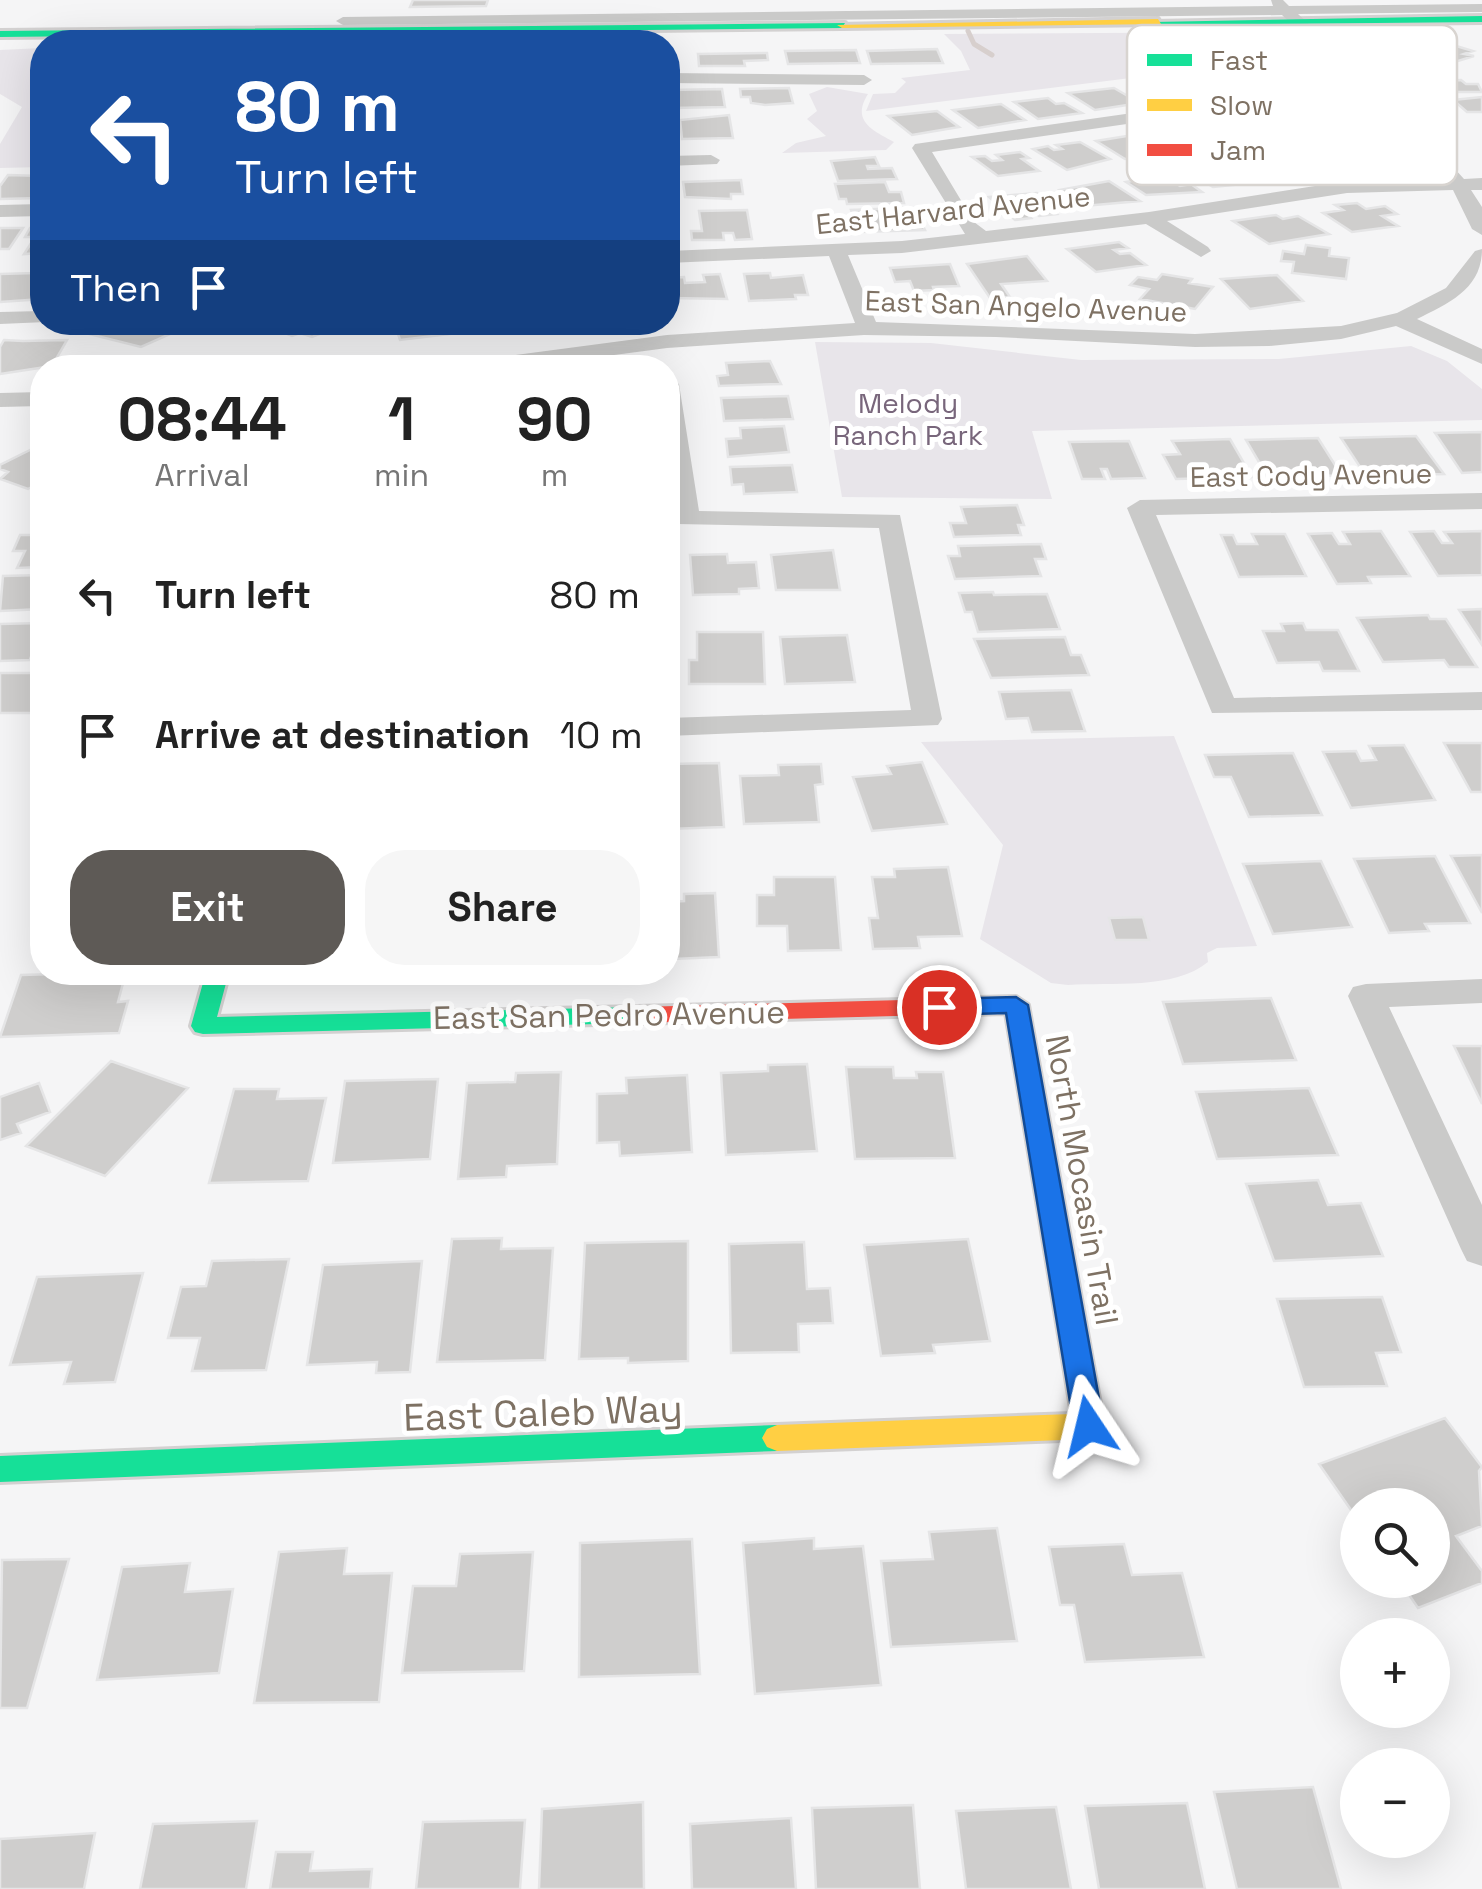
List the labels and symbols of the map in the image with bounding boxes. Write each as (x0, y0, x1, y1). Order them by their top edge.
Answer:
legend (1127, 25, 1457, 185)
text: Fast (1210, 42, 1268, 78)
text: Slow (1210, 87, 1273, 123)
text: Jam (1210, 132, 1266, 168)
street label: East Harvard Avenue (814, 178, 1092, 242)
street label: East San Angelo Avenue (864, 282, 1188, 330)
park label: Melody Ranch Park (833, 385, 983, 453)
street label: East Cody Avenue (1189, 455, 1433, 495)
pin (897, 965, 982, 1050)
street label: East San Pedro Avenue (433, 992, 785, 1038)
street label: North Mocasin Trail (1037, 1032, 1127, 1328)
position arrow (1037, 1374, 1141, 1478)
street label: East Caleb Way (403, 1384, 683, 1442)

